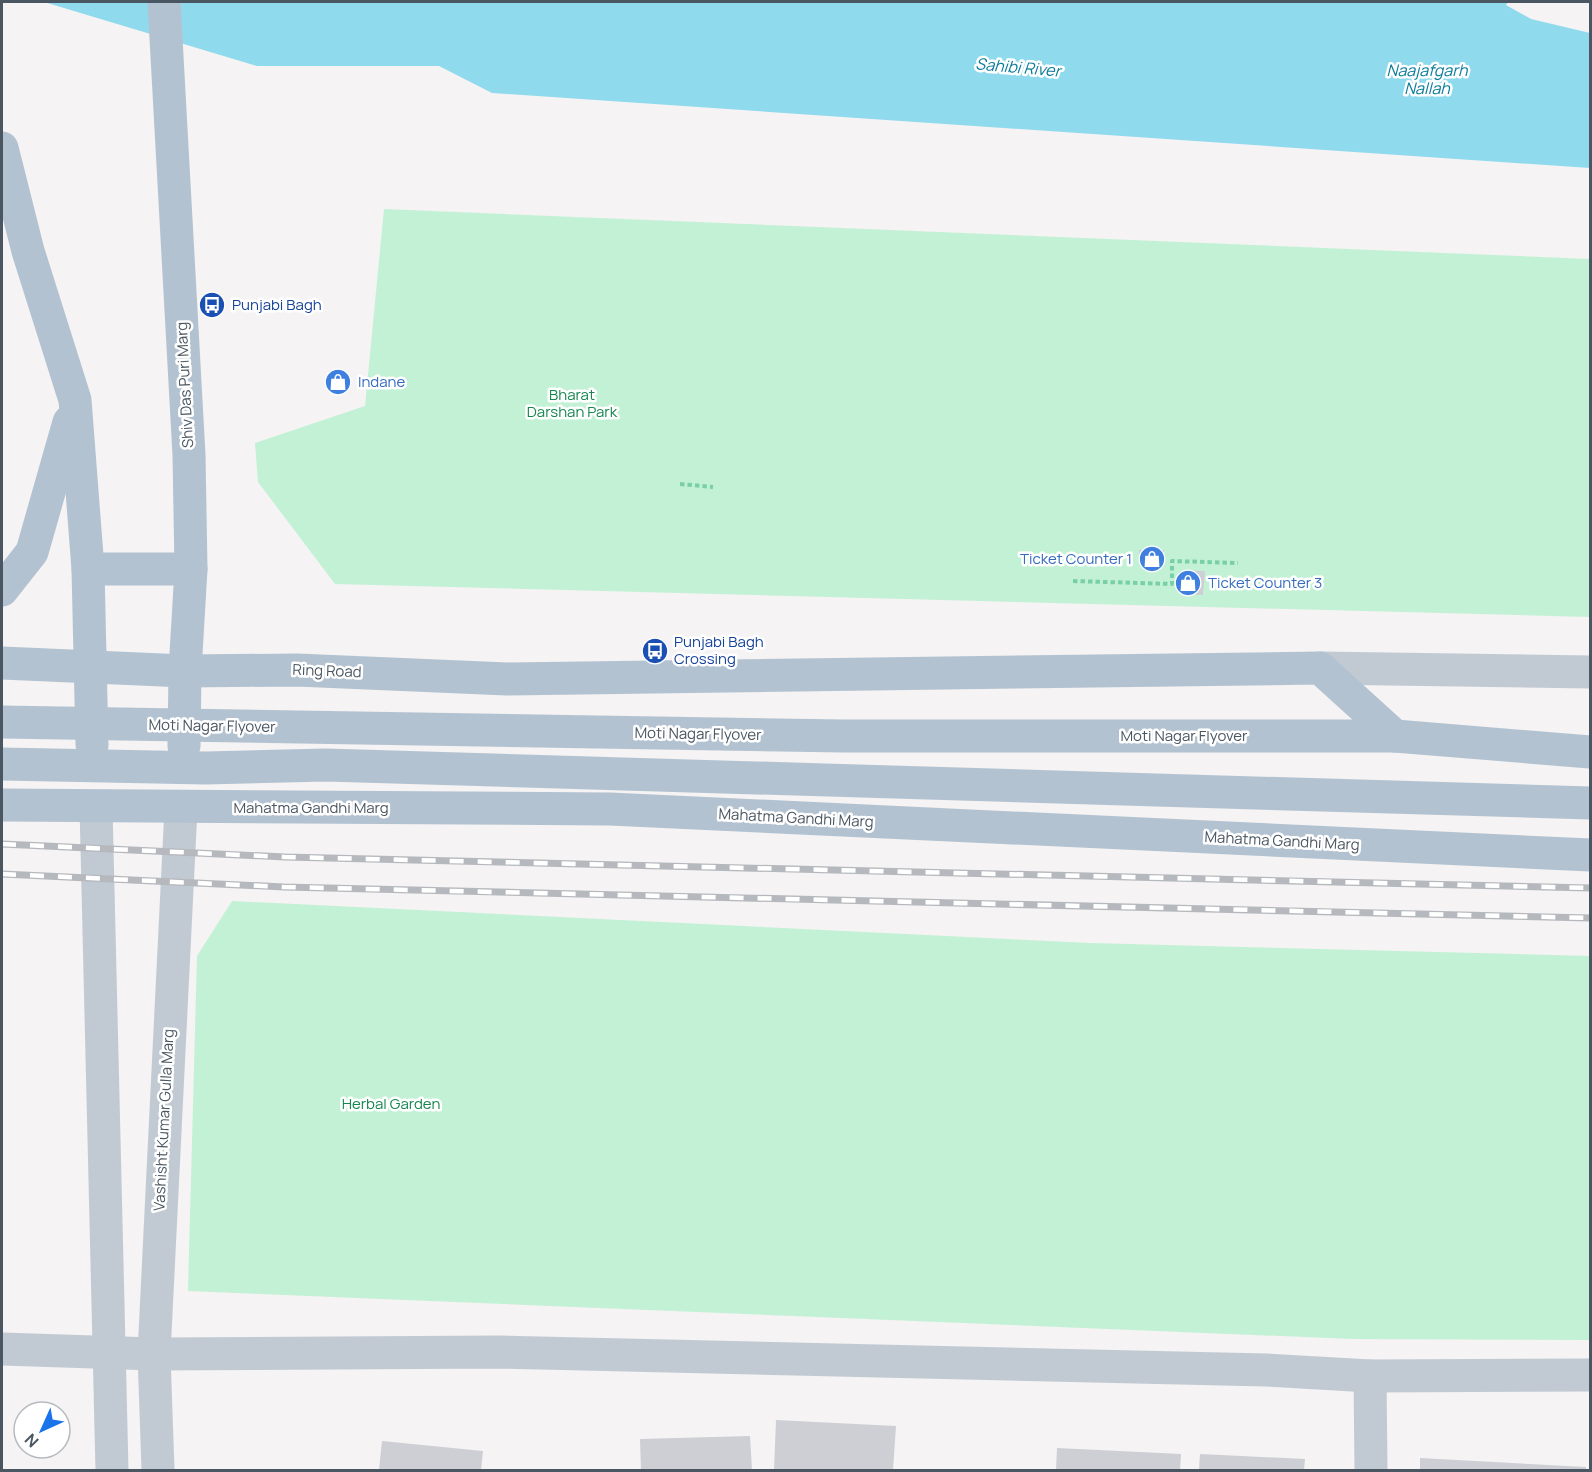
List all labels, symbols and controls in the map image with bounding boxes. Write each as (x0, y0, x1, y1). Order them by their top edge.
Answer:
water label: Sahibi River (975, 52, 1064, 82)
water label: Naajafgarh Nallah (1387, 59, 1468, 99)
bus stop icon: Punjabi Bagh (197, 290, 227, 320)
place label: Punjabi Bagh (232, 294, 322, 315)
street label: Shiv Das Puri Marg (171, 321, 198, 449)
shop icon: Indane (323, 367, 353, 397)
place label: Indane (358, 371, 405, 392)
park label: Bharat Darshan Park (527, 384, 618, 422)
shop icon: Ticket Counter 1 (1137, 544, 1167, 574)
place label: Ticket Counter 1 (1020, 548, 1132, 569)
shop icon: Ticket Counter 3 (1173, 568, 1203, 598)
place label: Ticket Counter 3 (1208, 572, 1322, 593)
place label: Punjabi Bagh Crossing (674, 631, 764, 669)
bus stop icon: Punjabi Bagh Crossing (640, 636, 670, 666)
street label: Ring Road (292, 659, 362, 682)
street label: Moti Nagar Flyover (148, 714, 276, 737)
street label: Moti Nagar Flyover (634, 722, 762, 745)
street label: Moti Nagar Flyover (1121, 725, 1248, 746)
street label: Mahatma Gandhi Marg (233, 797, 389, 818)
street label: Mahatma Gandhi Marg (718, 803, 874, 832)
street label: Mahatma Gandhi Marg (1204, 826, 1360, 855)
street label: Vashisht Kumar Gulla Marg (148, 1028, 179, 1212)
park label: Herbal Garden (342, 1093, 440, 1114)
north arrow (12, 1400, 72, 1460)
text: N (20, 1429, 43, 1452)

